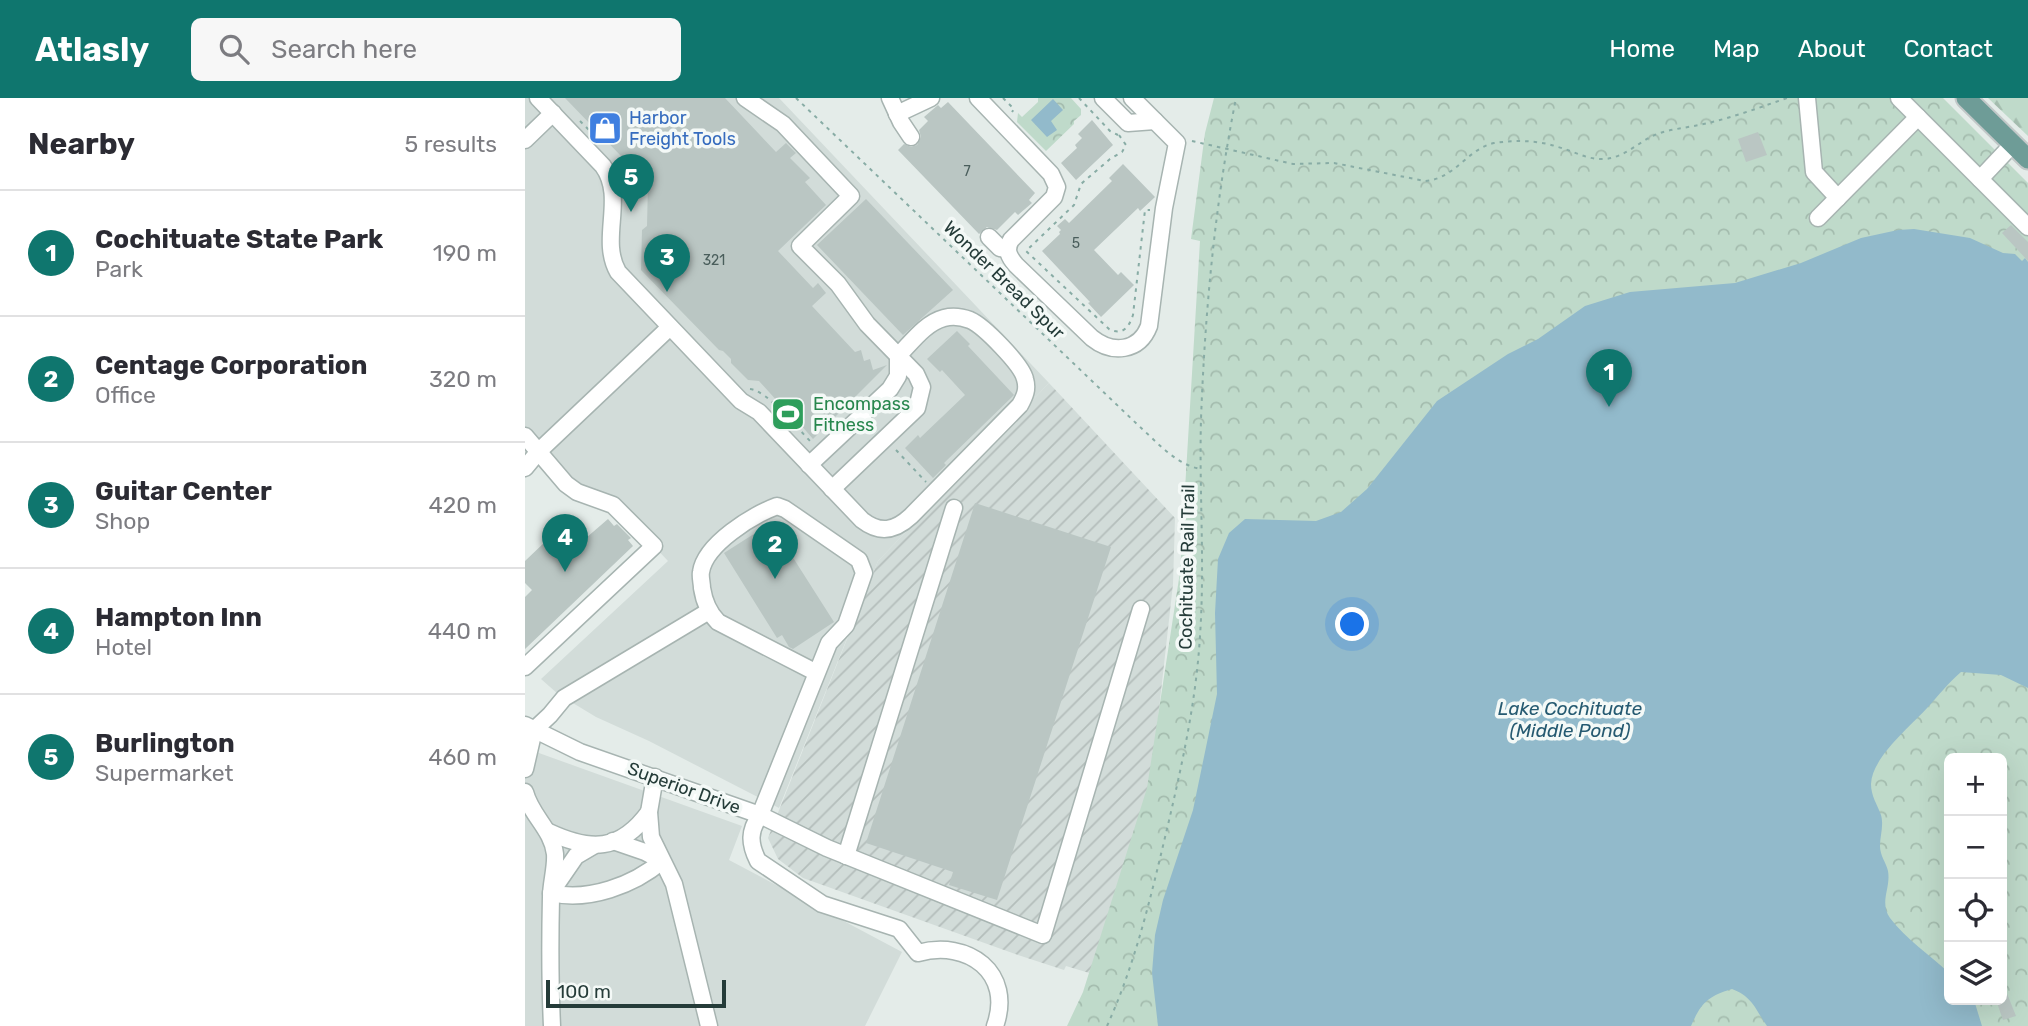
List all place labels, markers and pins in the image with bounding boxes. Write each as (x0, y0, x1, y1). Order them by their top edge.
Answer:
place label: Harbor Freight Tools (629, 107, 736, 150)
shop icon: Harbor Freight Tools (586, 109, 624, 147)
pin: 5 (608, 154, 654, 212)
pin: 3 (644, 234, 690, 292)
pin: 1 (1586, 349, 1632, 407)
place label: Encompass Fitness (813, 393, 910, 436)
sports icon: Encompass Fitness (769, 395, 807, 433)
pin: 4 (542, 514, 588, 572)
pin: 2 (752, 521, 798, 579)

